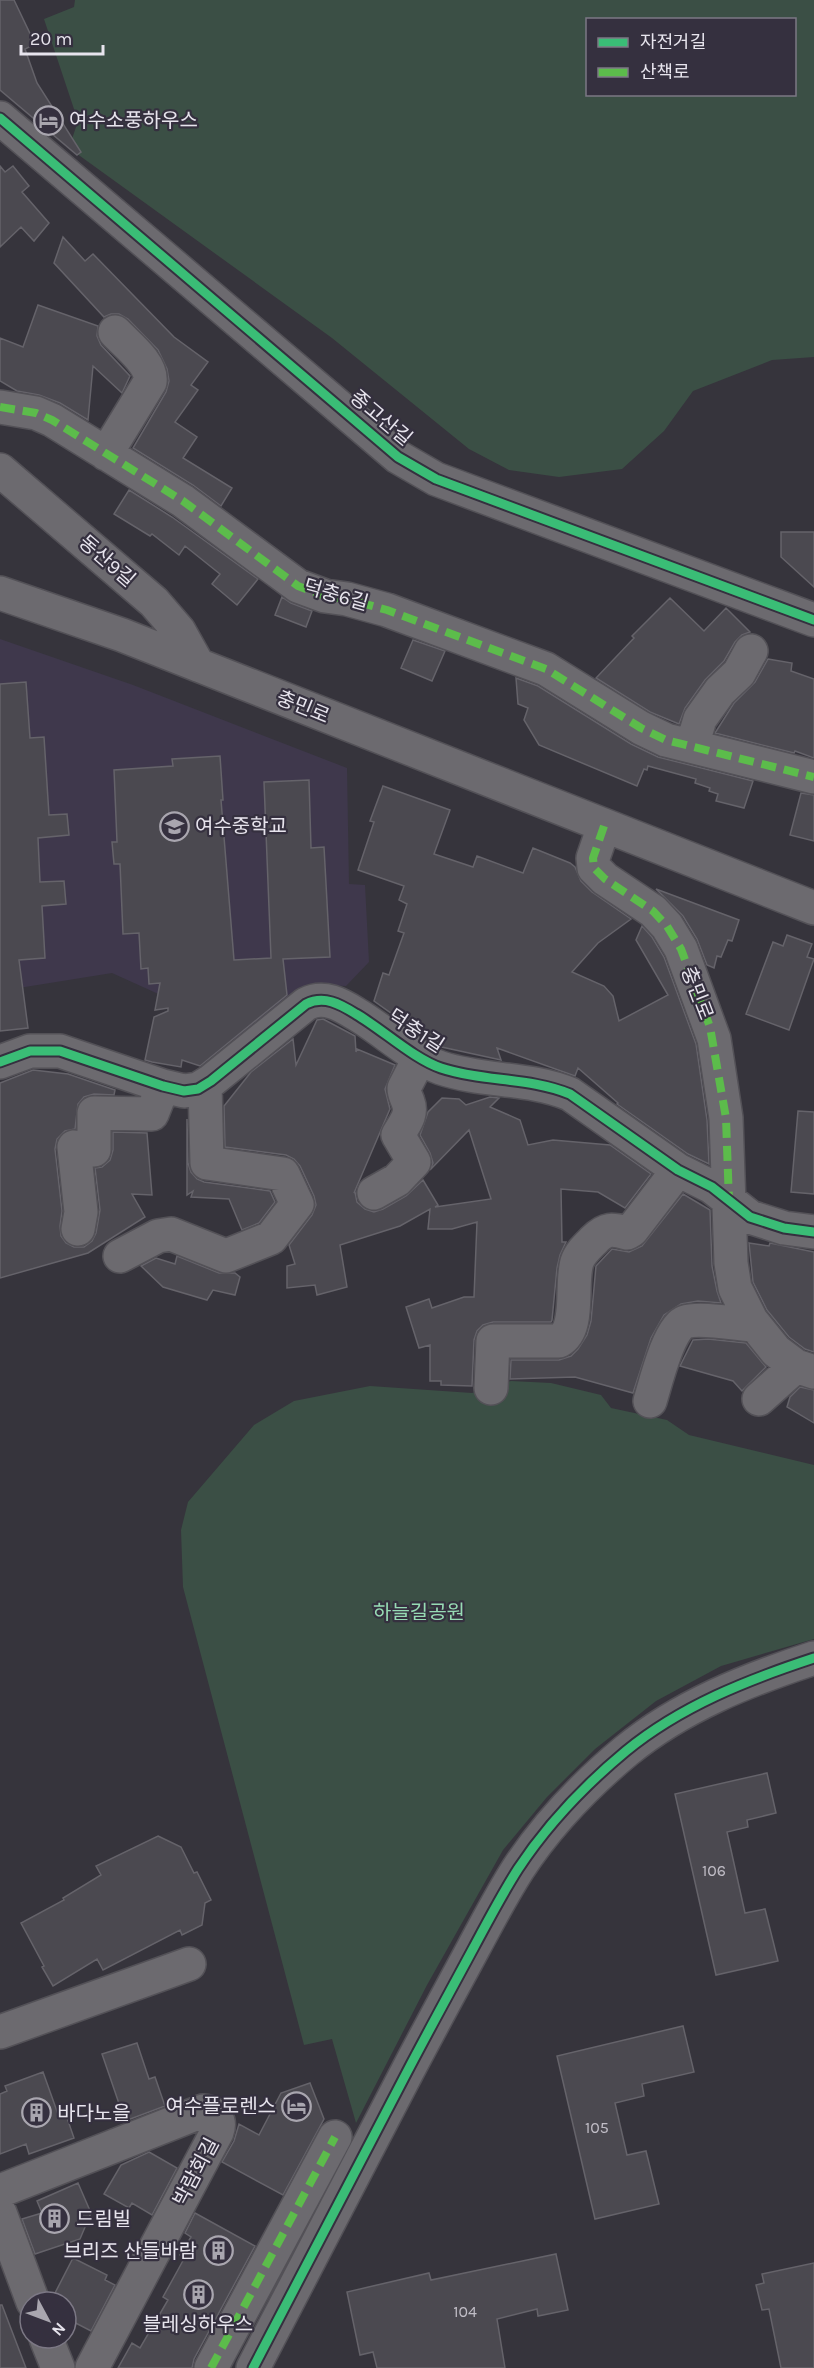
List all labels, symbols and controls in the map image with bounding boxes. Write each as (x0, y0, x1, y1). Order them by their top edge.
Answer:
scale bar (21, 18, 104, 56)
legend (586, 18, 796, 96)
text: 20 m (30, 28, 72, 50)
text: 자전거길 (640, 31, 706, 53)
text: 산책로 (640, 61, 690, 83)
hotel icon: 여수소풍하우스 (32, 104, 64, 136)
place label: 여수소풍하우스 (69, 109, 198, 132)
street label: 종고산길 (345, 386, 417, 450)
street label: 동산9길 (74, 530, 140, 592)
street label: 덕충6길 (301, 575, 371, 615)
street label: 충민로 (273, 686, 333, 728)
school or university icon: 여수중학교 (158, 810, 190, 842)
place label: 여수중학교 (195, 815, 287, 838)
street label: 충민로 (676, 963, 718, 1023)
street label: 덕충1길 (384, 1005, 448, 1057)
park label: 하늘길공원 (373, 1601, 465, 1624)
house number: 106 (702, 1861, 726, 1880)
hotel icon: 여수플로렌스 (281, 2090, 313, 2122)
place label: 여수플로렌스 (166, 2095, 276, 2118)
building icon: 바다노을 (20, 2097, 52, 2129)
place label: 바다노을 (57, 2102, 131, 2125)
house number: 105 (585, 2118, 609, 2137)
street label: 박람회길 (169, 2134, 223, 2210)
building icon: 드림빌 (39, 2203, 71, 2235)
place label: 드림빌 (76, 2208, 131, 2231)
building icon: 브리즈 산들바람 (202, 2235, 234, 2267)
place label: 브리즈 산들바람 (63, 2240, 197, 2263)
building icon: 블레싱하우스 (182, 2278, 214, 2310)
north arrow (18, 2290, 78, 2350)
house number: 104 (453, 2302, 477, 2321)
place label: 블레싱하우스 (143, 2313, 253, 2336)
text: N (48, 2319, 70, 2340)

